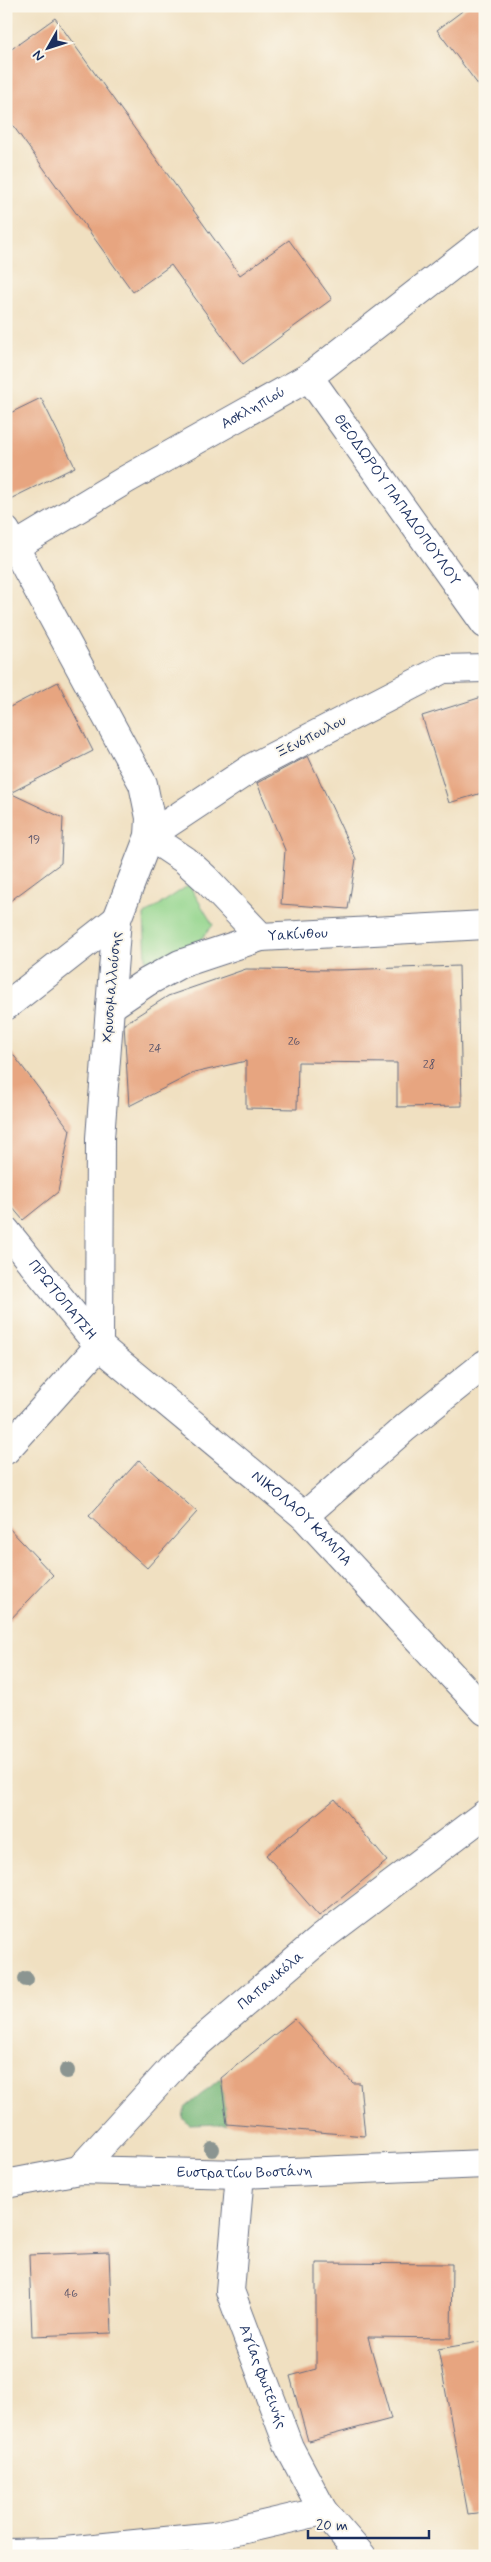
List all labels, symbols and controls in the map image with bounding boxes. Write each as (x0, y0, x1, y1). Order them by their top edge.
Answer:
north arrow (22, 22, 72, 72)
text: N (29, 46, 49, 65)
street label: Ασκληπιού (217, 382, 289, 434)
street label: ΘΕΟΔΩΡΟΥ ΠΑΠΑΔΟΠΟΥΛΟΥ (329, 410, 465, 590)
street label: Ξενόπουλου (272, 711, 350, 763)
house number: 19 (28, 832, 40, 848)
street label: Υακίνθου (267, 923, 329, 947)
street label: Χρυσομαλλούσης (97, 930, 127, 1043)
house number: 26 (288, 1034, 301, 1050)
house number: 24 (148, 1041, 162, 1057)
house number: 28 (423, 1057, 435, 1073)
street label: ΠΡΩΤΟΠΑΤΣΗ (23, 1256, 101, 1345)
street label: ΝΙΚΟΛΑΟΥ ΚΑΜΠΑ (247, 1466, 356, 1571)
street label: Παπανικόλα (233, 1946, 309, 2015)
street label: Ευστρατίου Βοστάνη (177, 2161, 313, 2184)
house number: 46 (64, 2286, 78, 2302)
street label: Αγίας Φωτεινής (234, 2322, 291, 2432)
scale bar (308, 2507, 430, 2539)
text: 20 m (316, 2516, 348, 2536)

